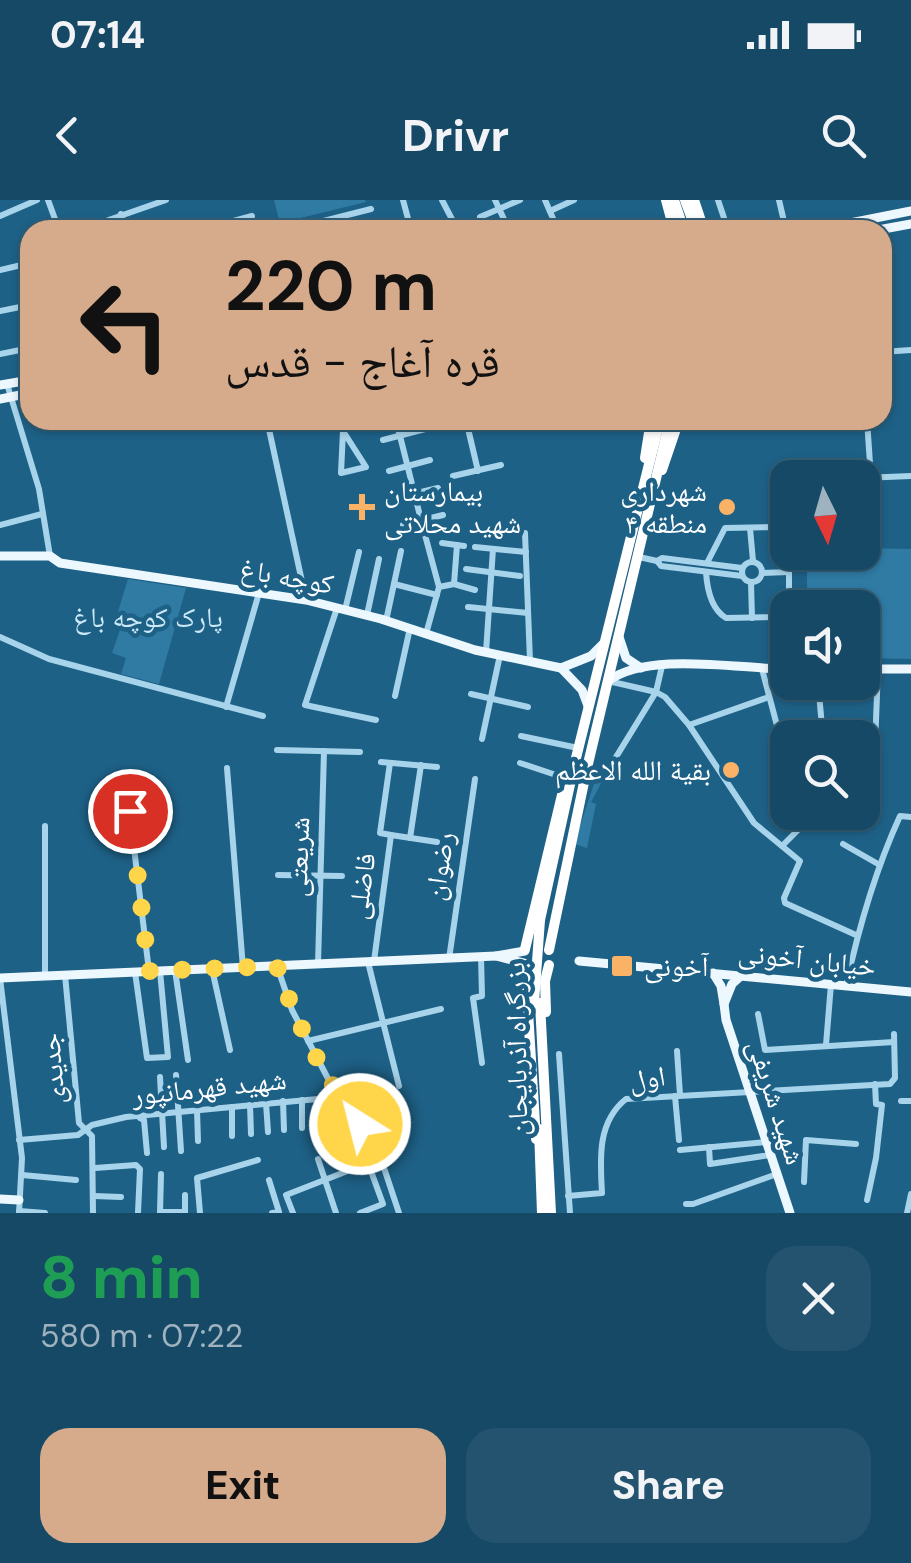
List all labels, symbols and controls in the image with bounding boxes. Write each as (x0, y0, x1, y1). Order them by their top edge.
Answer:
text: 07:14 (50, 10, 145, 60)
text: Drivr (402, 106, 509, 165)
icon: back (40, 108, 95, 163)
icon: search (816, 108, 871, 163)
text: 220 m (225, 241, 437, 332)
icon: left (60, 260, 190, 390)
text: قره آغاج - قدس (225, 332, 500, 391)
north arrow (770, 460, 880, 570)
map controls (770, 460, 880, 830)
place label: بیمارستان شهید محلاتی (384, 473, 521, 542)
place label: شهرداری منطقه ۴ (620, 473, 707, 542)
marker: بیمارستان شهید محلاتی (349, 494, 375, 520)
marker: شهرداری منطقه ۴ (716, 496, 738, 518)
street label: کوچه باغ (237, 550, 337, 603)
button: sound (770, 590, 880, 700)
park label: پارک کوچه باغ (73, 599, 223, 636)
button: search (770, 720, 880, 830)
place label: بقیة الله الاعظم (555, 752, 711, 789)
marker: بقیة الله الاعظم (720, 759, 742, 781)
pin (88, 769, 173, 854)
icon: arrive (103, 784, 158, 839)
street label: شریعتی (279, 816, 318, 898)
street label: رضوان (416, 829, 463, 903)
street label: فاضلی (339, 850, 384, 922)
street label: خیابان آخونی (736, 934, 878, 985)
place label: آخونی (644, 948, 709, 985)
marker: آخونی (609, 953, 635, 979)
street label: بزرگراه آذربایجان (496, 962, 537, 1136)
street label: جدیدی (31, 1032, 74, 1106)
street label: شهید شریفی (739, 1035, 814, 1169)
street label: اول (626, 1057, 668, 1100)
street label: شهید قهرمانپور (129, 1061, 288, 1114)
position arrow (308, 1072, 412, 1176)
text: 8 min (40, 1238, 203, 1317)
button: close (766, 1246, 871, 1351)
text: 580 m · 07:22 (40, 1315, 243, 1357)
button: Exit (40, 1428, 446, 1543)
button: Share (466, 1428, 871, 1543)

